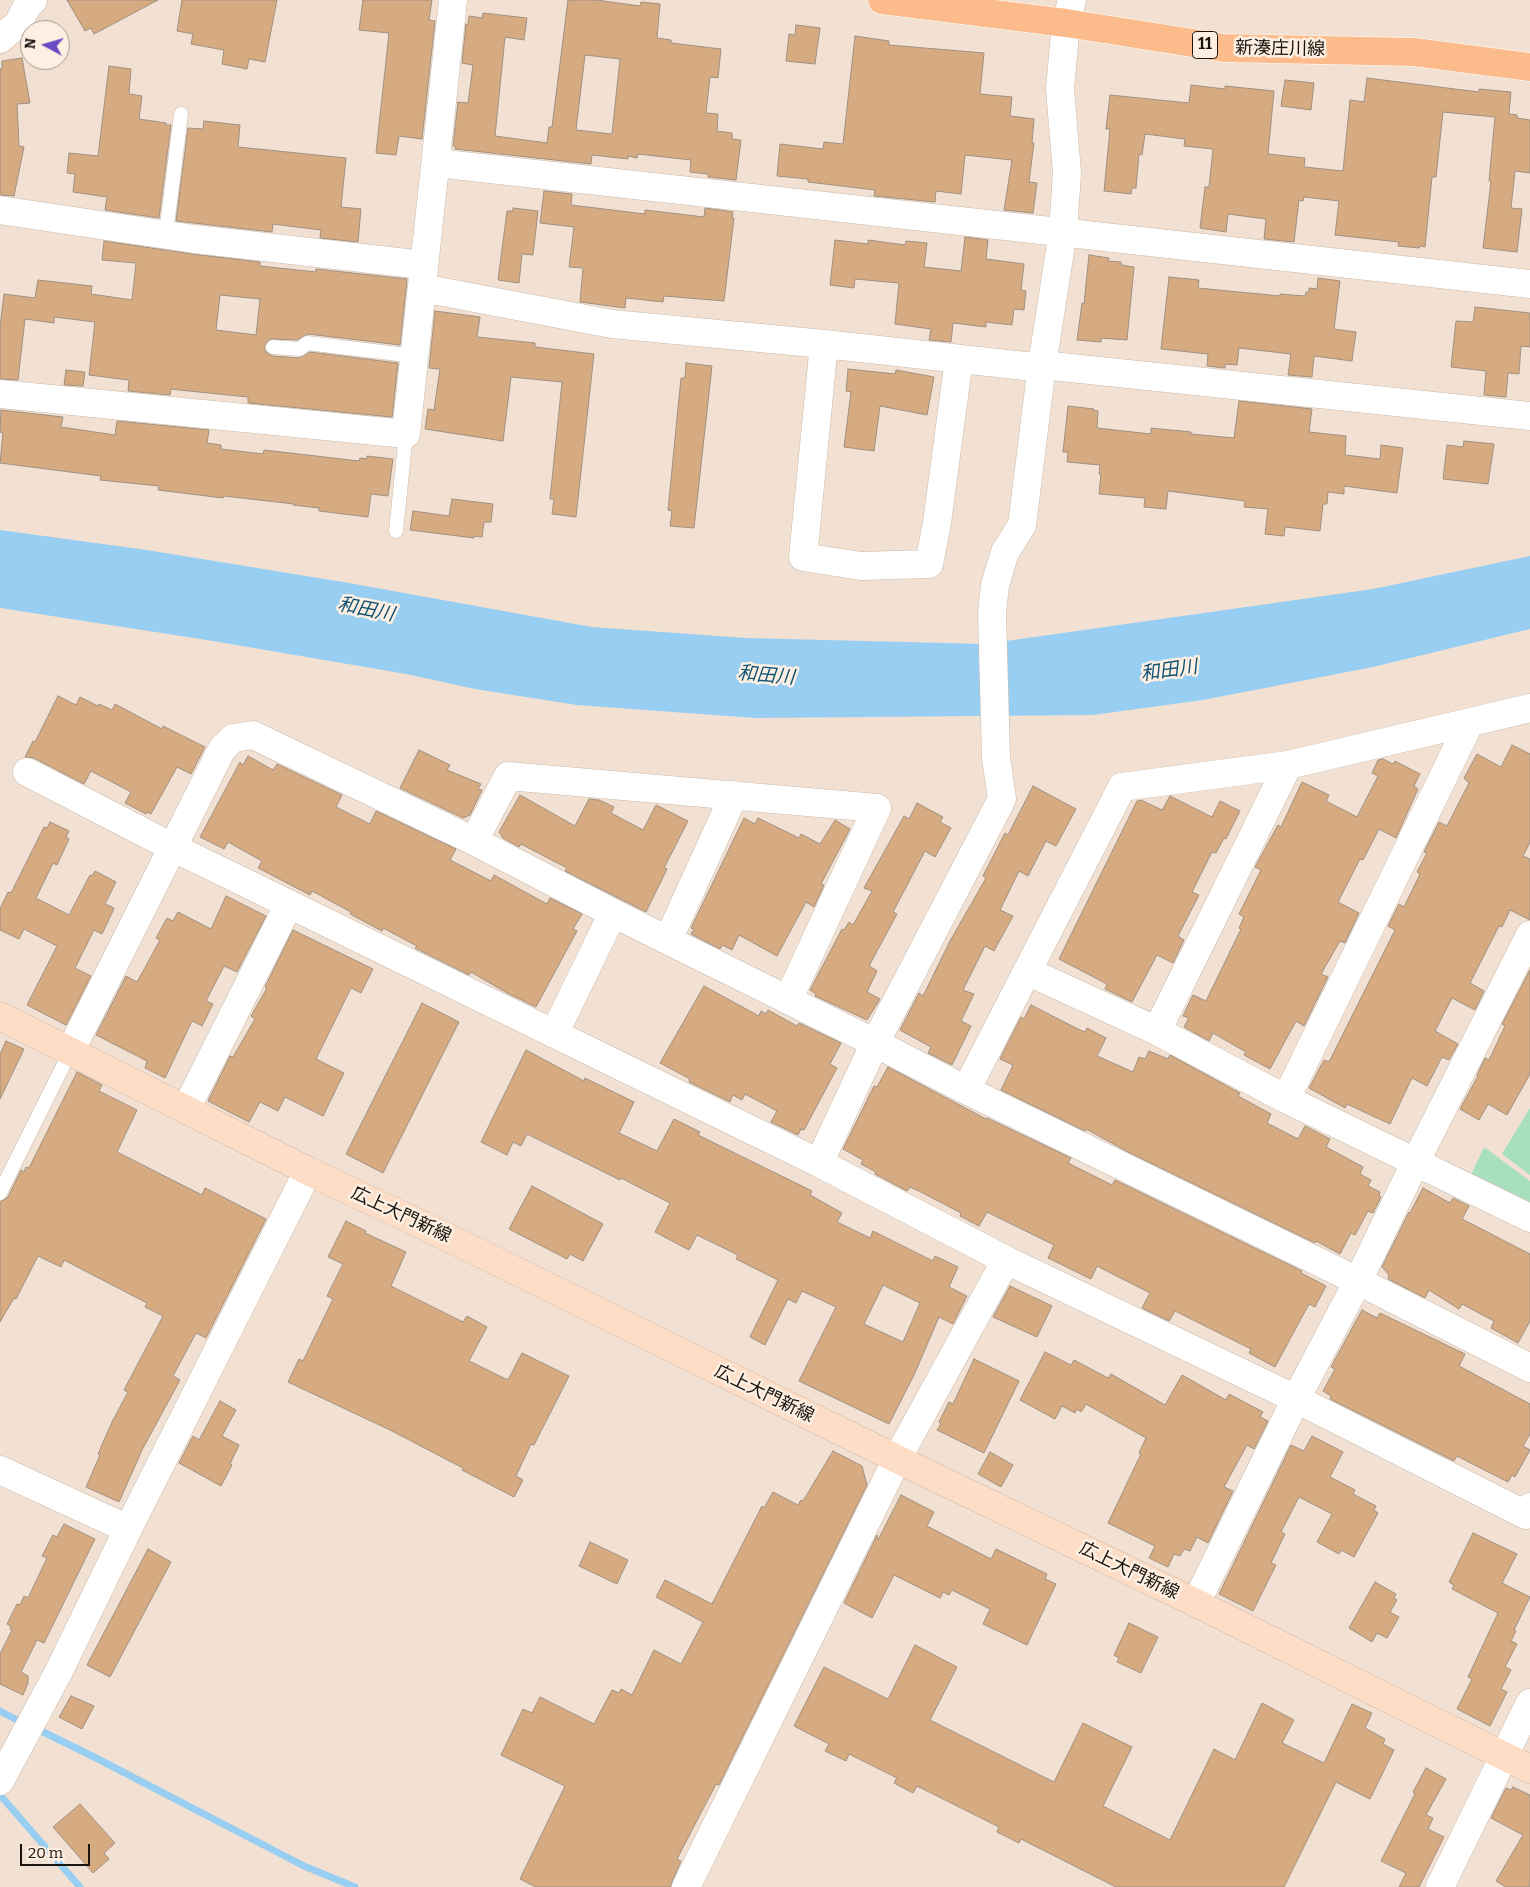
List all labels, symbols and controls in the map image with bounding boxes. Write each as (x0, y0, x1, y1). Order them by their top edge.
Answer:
north arrow (20, 20, 70, 70)
road number: 11 (1192, 32, 1218, 58)
text: N (22, 37, 40, 50)
street label: 新湊庄川線 (1235, 37, 1325, 61)
water label: 和田川 (336, 593, 396, 627)
water label: 和田川 (1139, 656, 1199, 686)
water label: 和田川 (737, 662, 795, 690)
street label: 広上大門新線 (347, 1182, 455, 1248)
street label: 広上大門新線 (711, 1361, 817, 1427)
street label: 広上大門新線 (1076, 1538, 1182, 1604)
scale bar (22, 1834, 92, 1866)
text: 20 m (28, 1844, 63, 1862)

